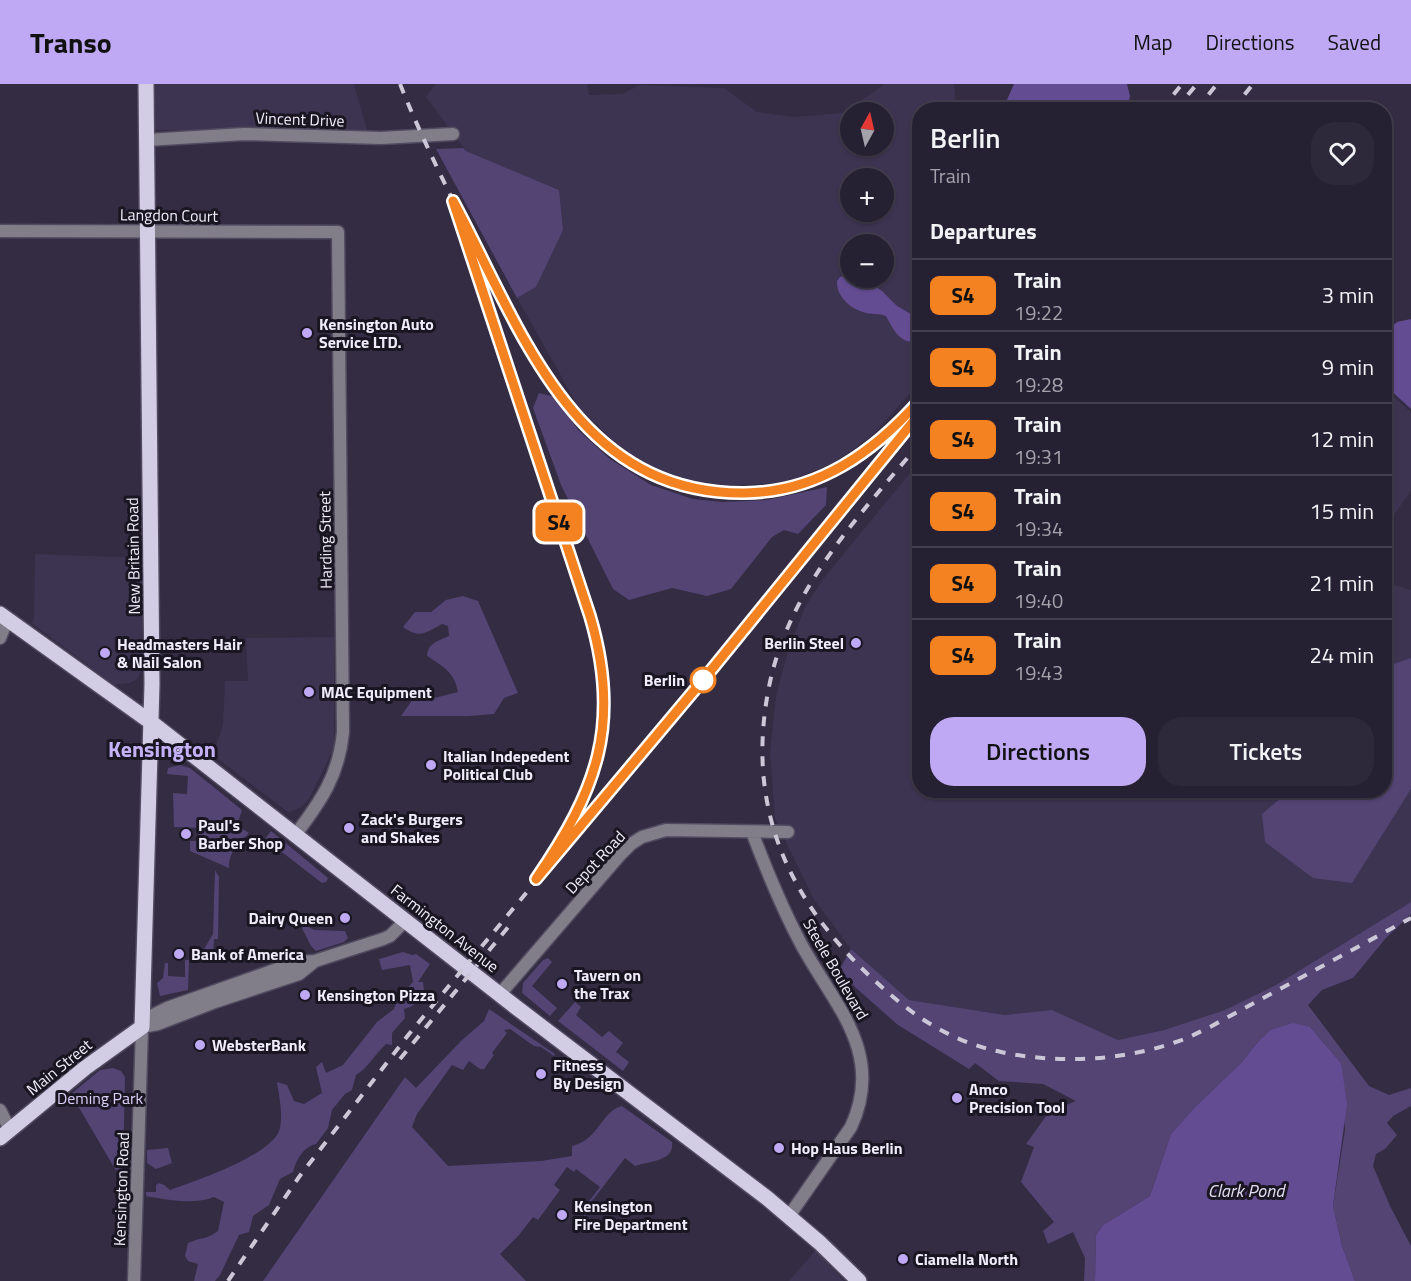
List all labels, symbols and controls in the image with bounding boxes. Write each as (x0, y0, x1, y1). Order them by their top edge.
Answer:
text: Transo (30, 21, 112, 64)
text: Map (1133, 26, 1173, 58)
text: Directions (1206, 26, 1295, 58)
text: Saved (1328, 26, 1381, 58)
north arrow (840, 102, 894, 156)
map controls (840, 102, 894, 288)
street label: Vincent Drive (255, 105, 345, 133)
text: Berlin (930, 116, 1001, 159)
button: heart (1311, 122, 1374, 185)
text: Train (930, 160, 971, 191)
button: + (840, 168, 894, 222)
street label: Langdon Court (120, 202, 219, 228)
text: Departures (930, 214, 1037, 248)
button: − (840, 234, 894, 288)
text: Train (1014, 263, 1062, 297)
text: 3 min (1322, 278, 1374, 312)
text: S4 (951, 279, 975, 311)
text: 19:22 (1014, 297, 1063, 328)
place label: Kensington Auto Service LTD. (319, 312, 434, 354)
marker: Kensington Auto Service LTD. (300, 326, 314, 340)
text: Train (1014, 335, 1062, 369)
text: 9 min (1322, 350, 1374, 384)
text: S4 (951, 351, 975, 383)
text: 19:28 (1014, 369, 1063, 400)
text: Train (1014, 407, 1062, 441)
text: 12 min (1309, 422, 1374, 456)
text: S4 (951, 423, 975, 455)
text: 19:31 (1014, 441, 1063, 472)
text: Train (1014, 479, 1062, 513)
street label: Harding Street (312, 491, 338, 589)
text: 15 min (1309, 494, 1374, 528)
text: S4 (951, 495, 975, 527)
street label: New Britain Road (120, 497, 146, 615)
line badge: S4 (532, 502, 586, 542)
text: S4 (547, 506, 571, 538)
text: 19:34 (1014, 513, 1063, 544)
text: Train (1014, 551, 1062, 585)
text: 21 min (1309, 566, 1374, 600)
text: S4 (951, 567, 975, 599)
text: 19:40 (1014, 585, 1063, 616)
text: Train (1014, 623, 1062, 657)
place label: Berlin Steel (764, 631, 844, 655)
place label: Headmasters Hair & Nail Salon (117, 632, 242, 674)
marker: Berlin Steel (849, 636, 863, 650)
text: 24 min (1309, 638, 1374, 672)
text: S4 (951, 639, 975, 671)
marker: Headmasters Hair & Nail Salon (98, 646, 112, 660)
text: 19:43 (1014, 657, 1063, 688)
marker: Berlin (690, 667, 716, 693)
place label: Berlin (644, 668, 685, 692)
place label: MAC Equipment (321, 680, 432, 704)
marker: MAC Equipment (302, 685, 316, 699)
button: Directions (930, 717, 1146, 786)
button: Tickets (1158, 717, 1374, 786)
district label: Kensington (108, 732, 216, 766)
place label: Italian Indepedent Political Club (443, 744, 570, 786)
marker: Italian Indepedent Political Club (424, 758, 438, 772)
place label: Zack's Burgers and Shakes (361, 807, 463, 849)
place label: Paul's Barber Shop (198, 813, 283, 855)
marker: Zack's Burgers and Shakes (342, 821, 356, 835)
street label: Depot Road (559, 825, 631, 899)
marker: Paul's Barber Shop (179, 827, 193, 841)
street label: Farmington Avenue (386, 878, 504, 978)
place label: Dairy Queen (249, 906, 333, 930)
marker: Dairy Queen (338, 911, 352, 925)
street label: Steele Boulevard (797, 914, 875, 1024)
place label: Bank of America (191, 942, 304, 966)
marker: Bank of America (172, 947, 186, 961)
place label: Tavern on the Trax (574, 963, 641, 1005)
marker: Tavern on the Trax (555, 977, 569, 991)
place label: Kensington Pizza (317, 983, 435, 1007)
marker: Kensington Pizza (298, 988, 312, 1002)
street label: Main Street (21, 1033, 97, 1101)
place label: WebsterBank (212, 1033, 307, 1057)
marker: WebsterBank (193, 1038, 207, 1052)
place label: Fitness By Design (553, 1053, 622, 1095)
marker: Fitness By Design (534, 1067, 548, 1081)
place label: Amco Precision Tool (969, 1077, 1065, 1119)
park label: Deming Park (57, 1086, 143, 1110)
marker: Amco Precision Tool (950, 1091, 964, 1105)
street label: Kensington Road (107, 1132, 135, 1246)
place label: Hop Haus Berlin (791, 1136, 903, 1160)
marker: Hop Haus Berlin (772, 1141, 786, 1155)
water label: Clark Pond (1208, 1177, 1286, 1204)
place label: Kensington Fire Department (574, 1194, 688, 1236)
marker: Kensington Fire Department (555, 1208, 569, 1222)
place label: Ciamella North (915, 1247, 1018, 1271)
marker: Ciamella North (896, 1252, 910, 1266)

